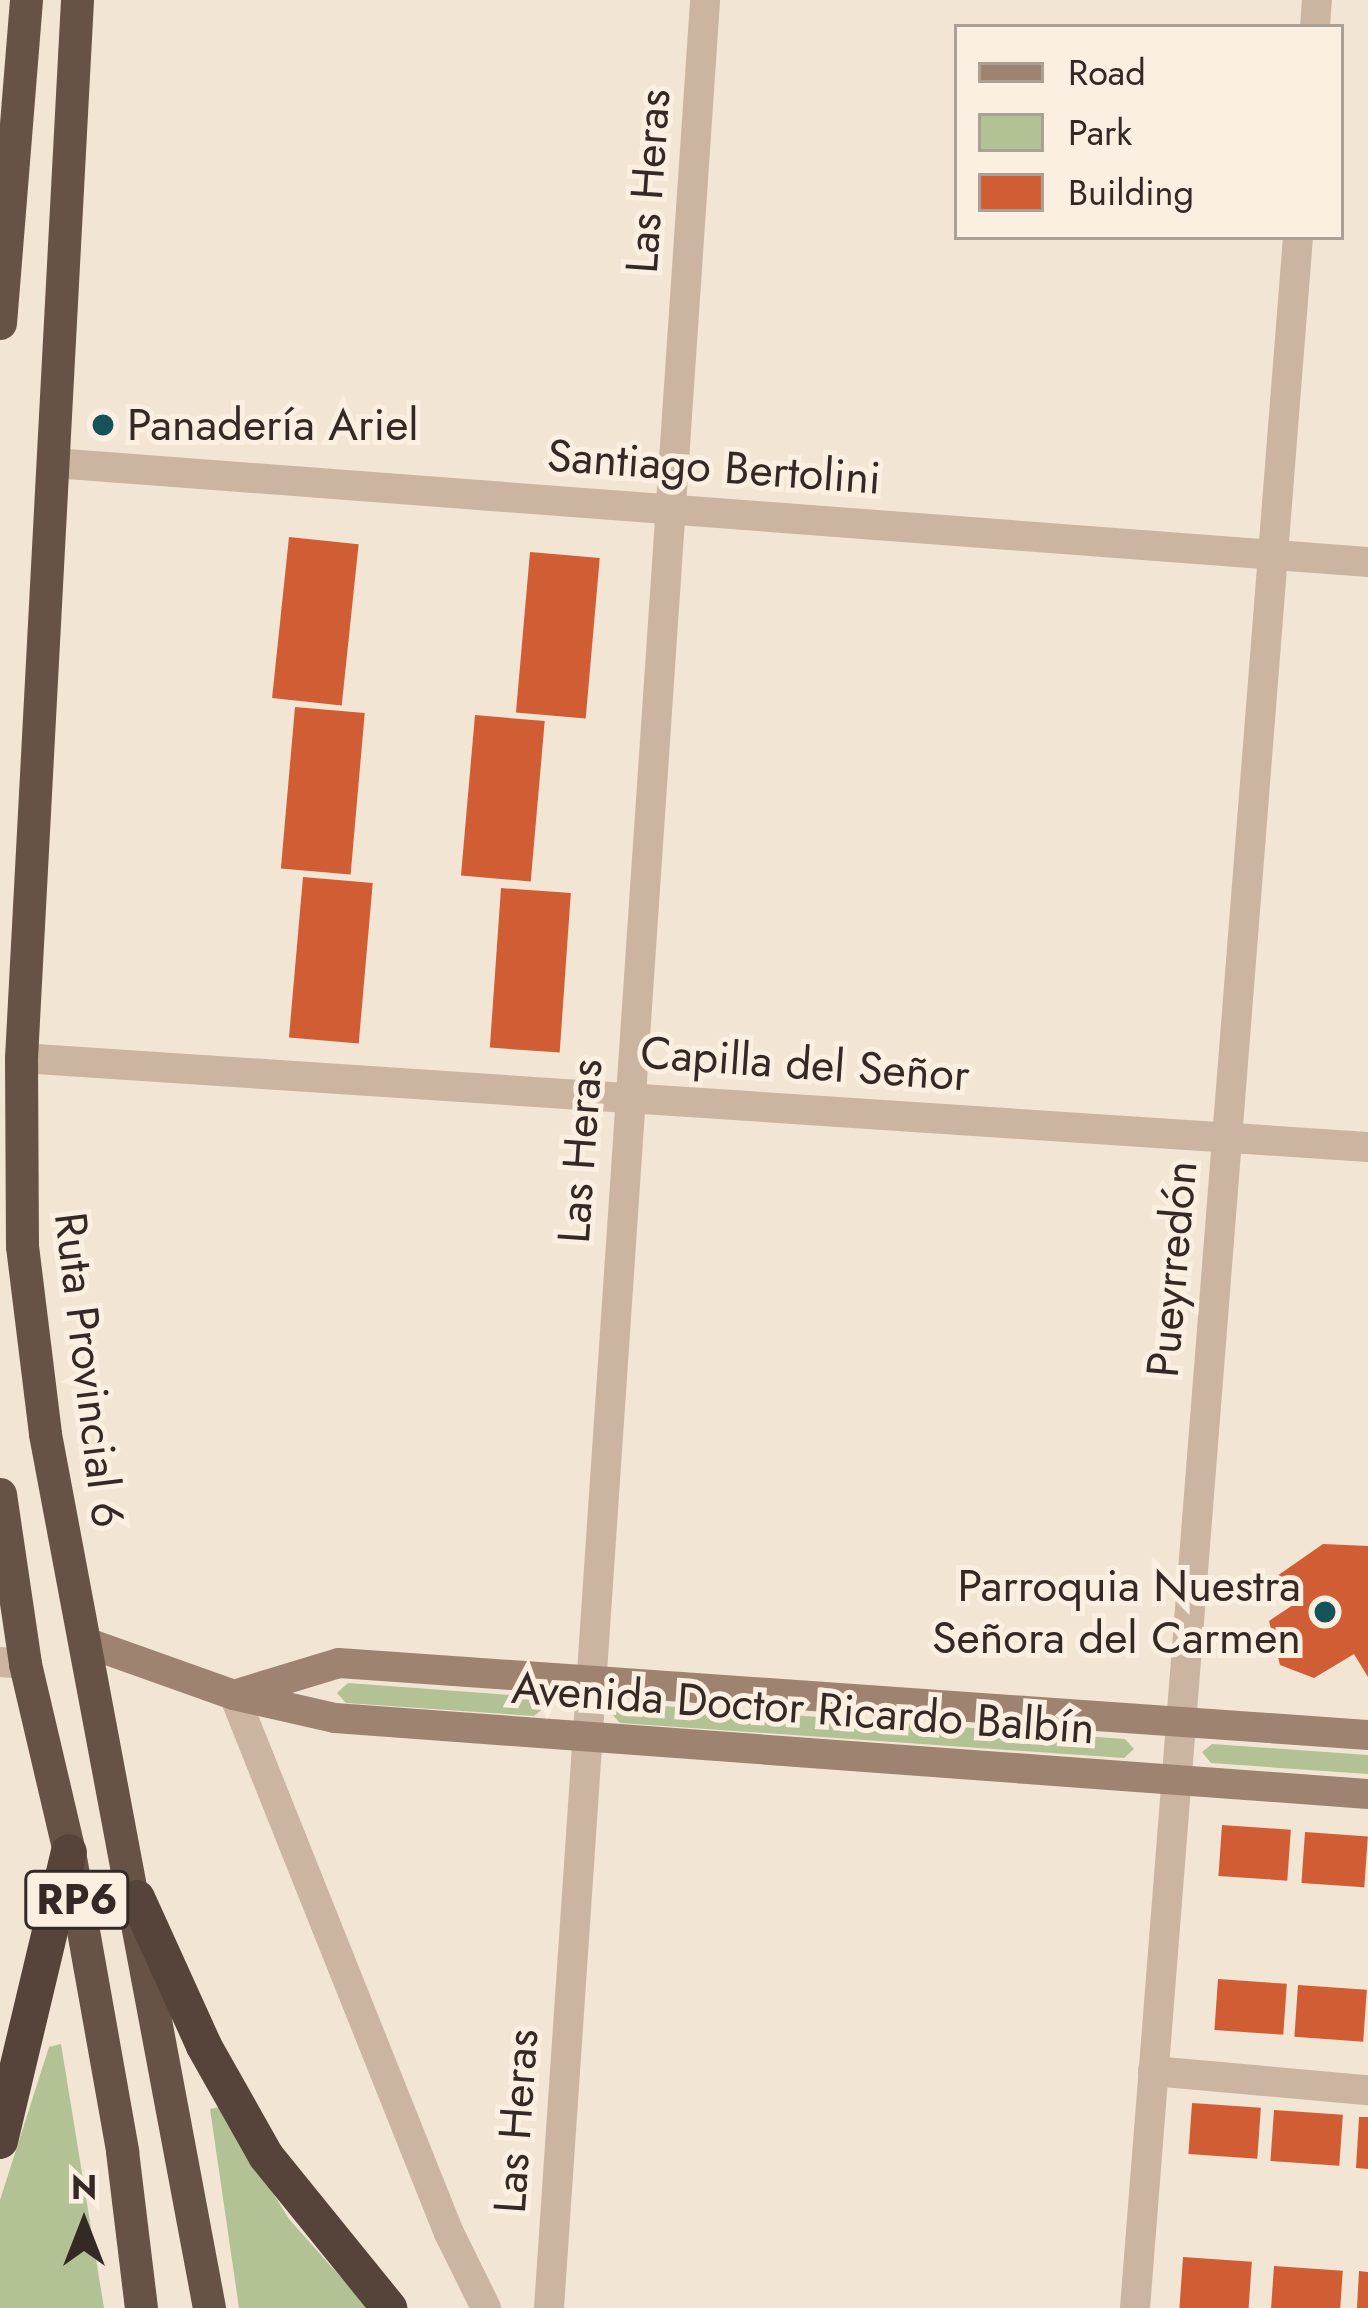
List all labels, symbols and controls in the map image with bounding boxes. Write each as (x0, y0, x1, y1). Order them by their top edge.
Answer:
legend (954, 24, 1344, 240)
text: Road (1068, 46, 1146, 98)
street label: Las Heras (615, 87, 681, 275)
text: Park (1068, 106, 1132, 158)
text: Building (1068, 166, 1194, 218)
place label: Panadería Ariel (127, 398, 419, 452)
marker: Panadería Ariel (90, 412, 116, 438)
street label: Santiago Bertolini (545, 428, 883, 506)
street label: Capilla del Señor (639, 1026, 971, 1102)
street label: Las Heras (547, 1057, 613, 1245)
street label: Pueyrredón (1136, 1159, 1208, 1379)
street label: Ruta Provincial 6 (43, 1209, 135, 1531)
place label: Parroquia Nuestra Señora del Carmen (932, 1559, 1301, 1665)
marker: Parroquia Nuestra Señora del Carmen (1312, 1599, 1338, 1625)
street label: Avenida Doctor Ricardo Balbín (510, 1661, 1096, 1755)
road number: RP6 (23, 1864, 131, 1936)
street label: Las Heras (483, 2027, 549, 2215)
north arrow (24, 2164, 144, 2284)
text: N (71, 2164, 97, 2211)

